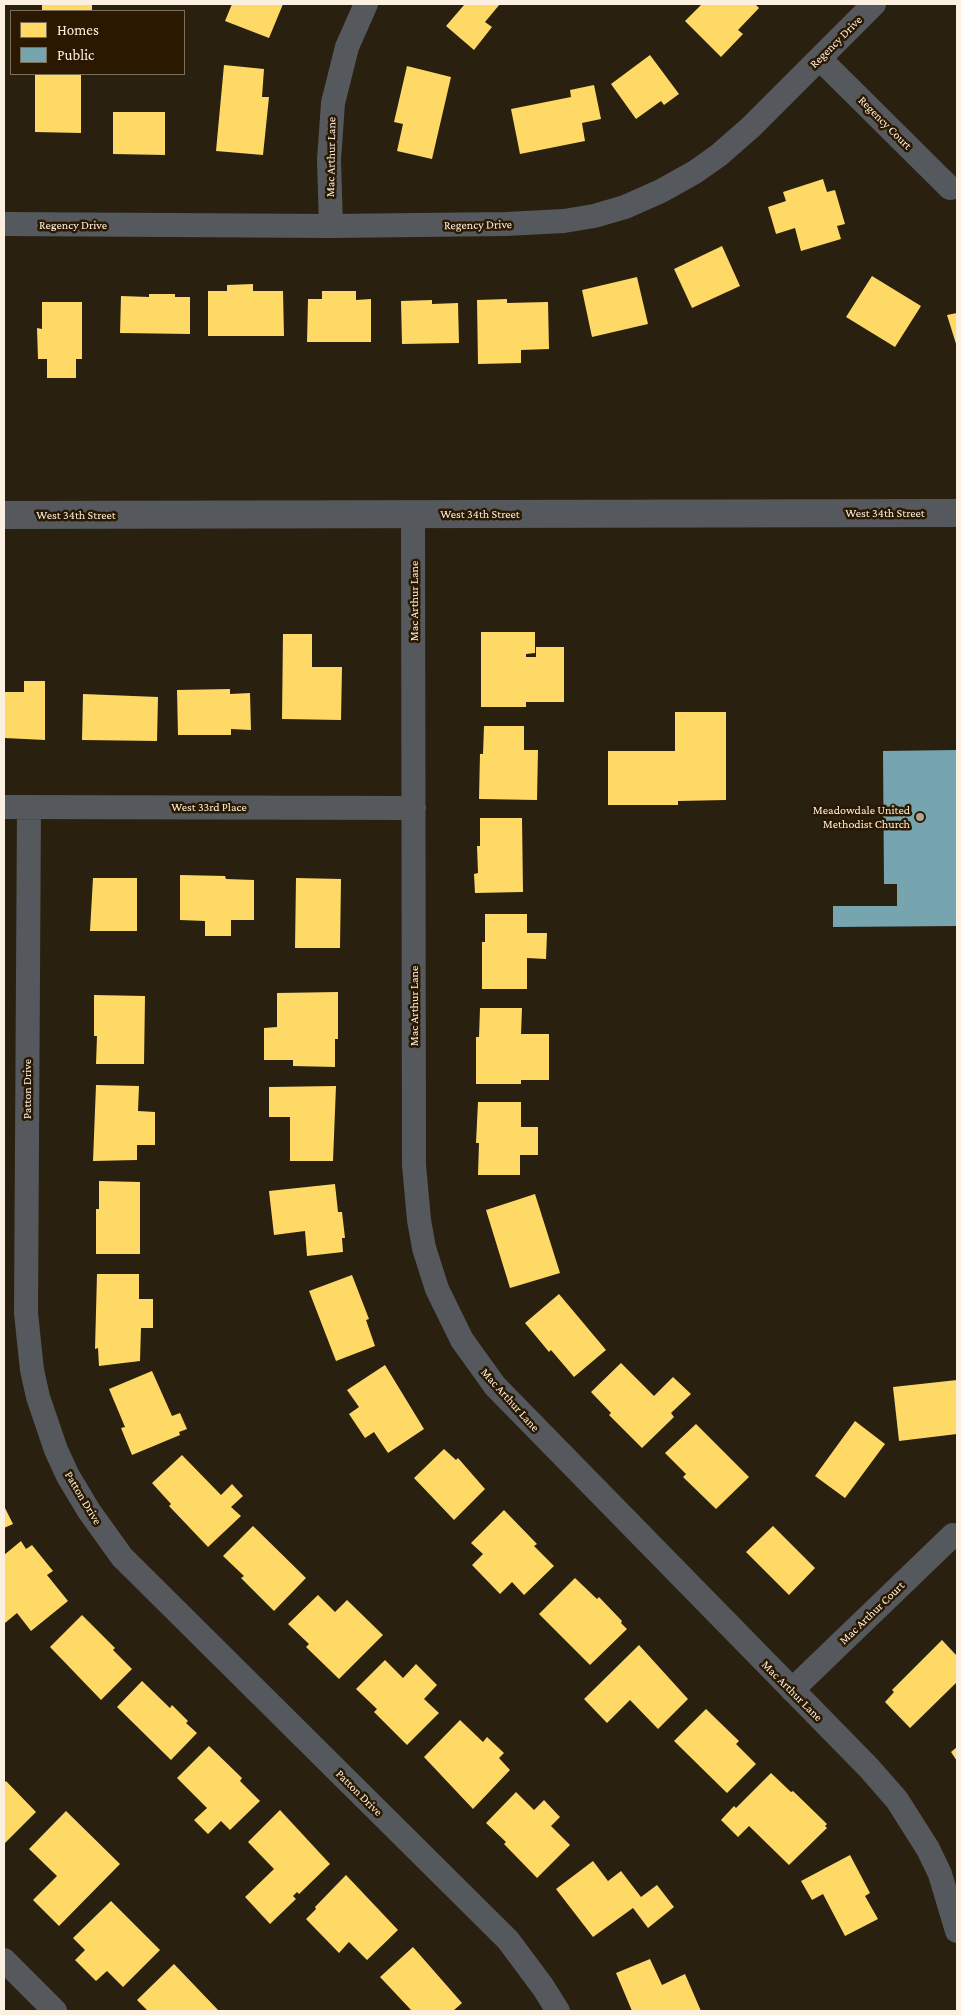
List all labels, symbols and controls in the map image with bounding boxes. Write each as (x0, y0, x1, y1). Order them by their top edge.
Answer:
legend (10, 10, 185, 75)
street label: Regency Drive (807, 13, 865, 71)
text: Homes (57, 22, 99, 38)
text: Public (57, 47, 94, 63)
street label: Regency Court (855, 93, 915, 153)
street label: Mac Arthur Lane (323, 117, 339, 197)
street label: Regency Drive (444, 217, 512, 233)
street label: Regency Drive (39, 218, 107, 232)
street label: West 34th Street (845, 506, 925, 520)
street label: West 34th Street (440, 507, 520, 521)
street label: West 34th Street (36, 508, 116, 522)
street label: Mac Arthur Lane (407, 561, 421, 641)
street label: West 33rd Place (171, 800, 247, 814)
place label: Meadowdale United Methodist Church (813, 803, 910, 831)
marker: Meadowdale United Methodist Church (914, 811, 926, 823)
street label: Mac Arthur Lane (407, 966, 421, 1046)
street label: Patton Drive (20, 1059, 34, 1119)
street label: Mac Arthur Lane (478, 1365, 542, 1435)
street label: Patton Drive (61, 1469, 105, 1527)
street label: Mac Arthur Court (837, 1578, 907, 1648)
street label: Mac Arthur Lane (758, 1657, 826, 1725)
street label: Patton Drive (333, 1767, 385, 1819)

